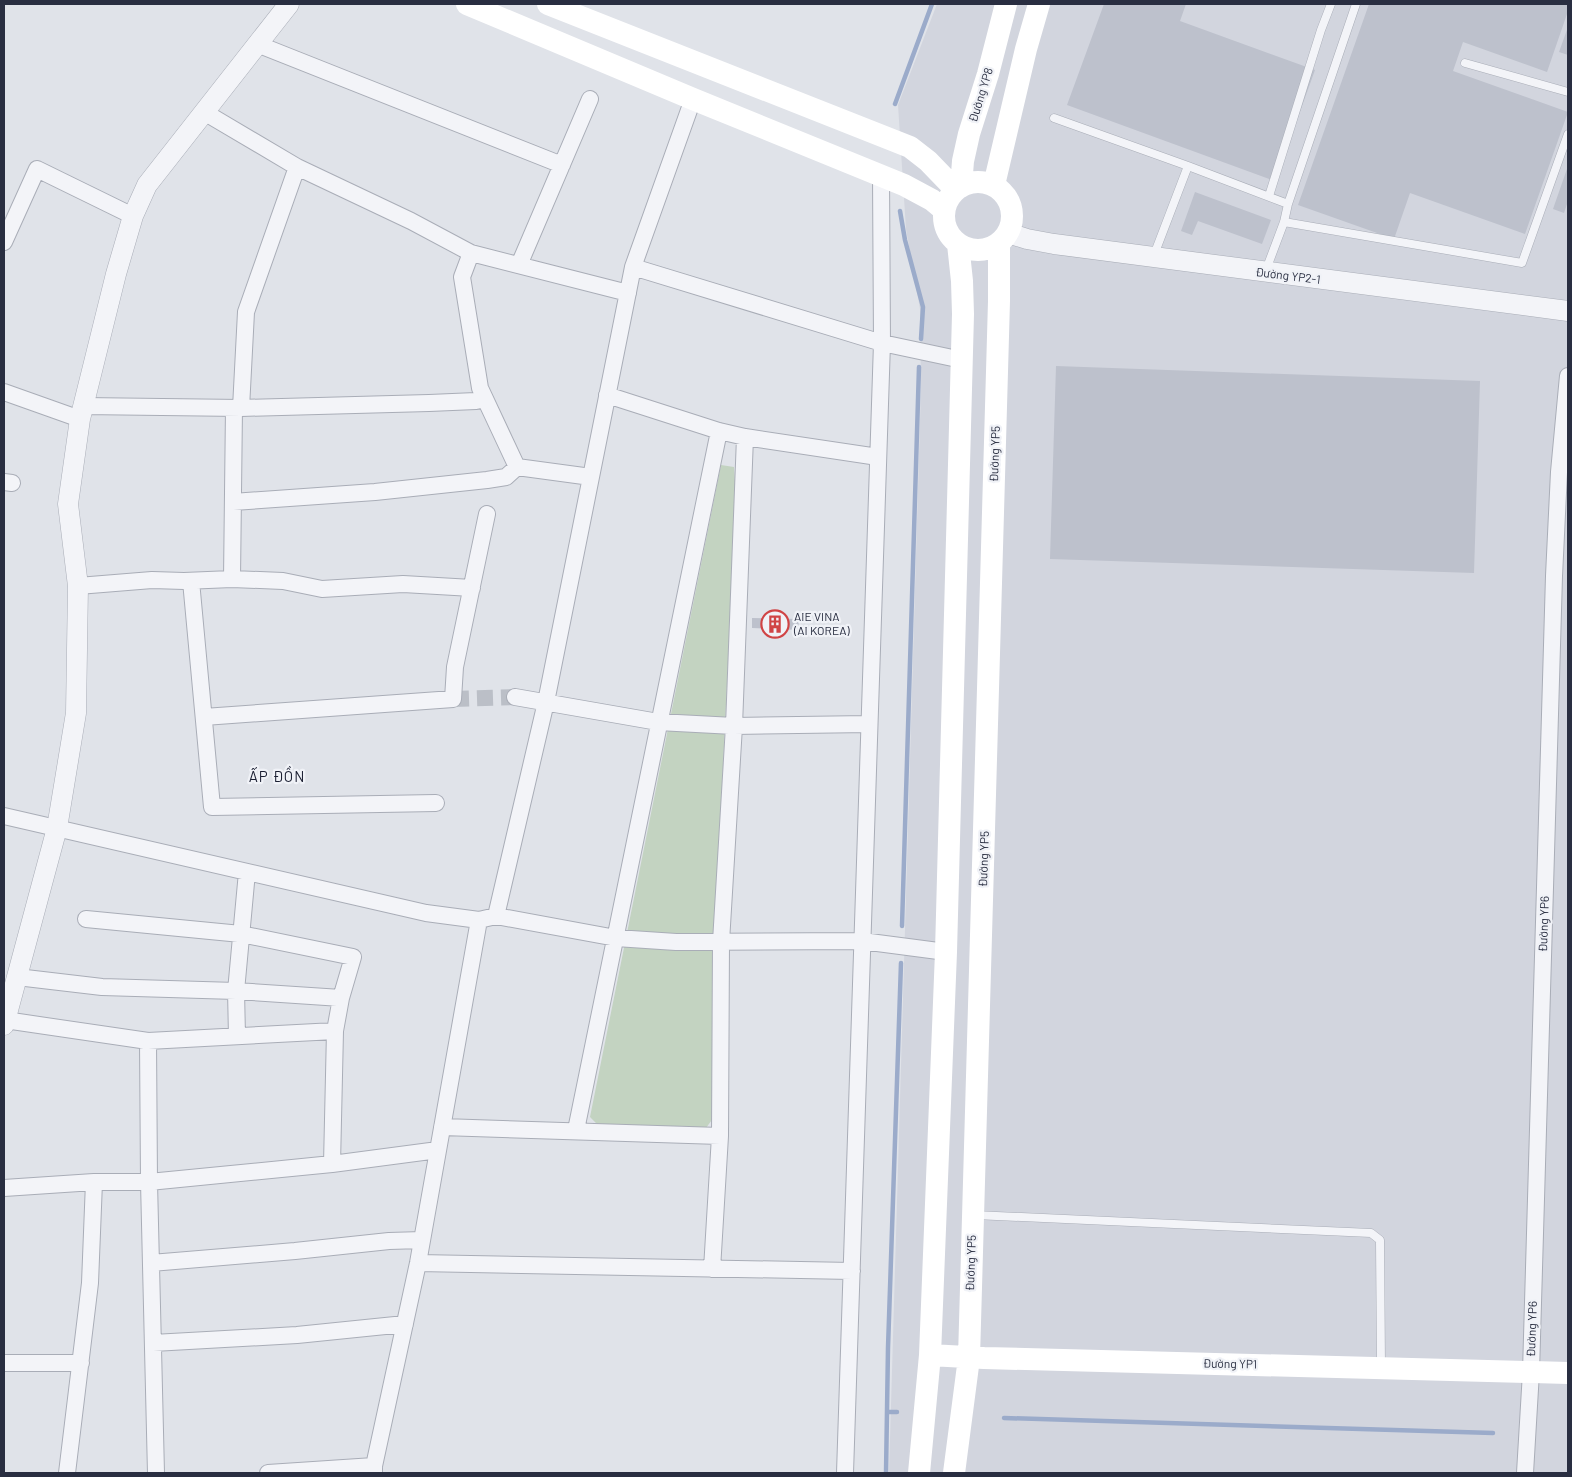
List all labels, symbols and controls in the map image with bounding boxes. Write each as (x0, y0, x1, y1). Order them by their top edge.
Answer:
street label: Đường YP8 (965, 66, 995, 124)
street label: Đường YP2-1 (1255, 264, 1321, 286)
street label: Đường YP5 (986, 426, 1002, 482)
building icon: AIE VINA (AI KOREA) (760, 609, 790, 639)
place label: AIE VINA (AI KOREA) (793, 609, 850, 637)
district label: ẤP ĐỒN (249, 766, 305, 785)
street label: Đường YP5 (975, 831, 991, 887)
street label: Đường YP6 (1535, 896, 1551, 952)
street label: Đường YP5 (962, 1235, 978, 1291)
street label: Đường YP6 (1523, 1301, 1539, 1357)
street label: Đường YP1 (1203, 1356, 1257, 1370)

